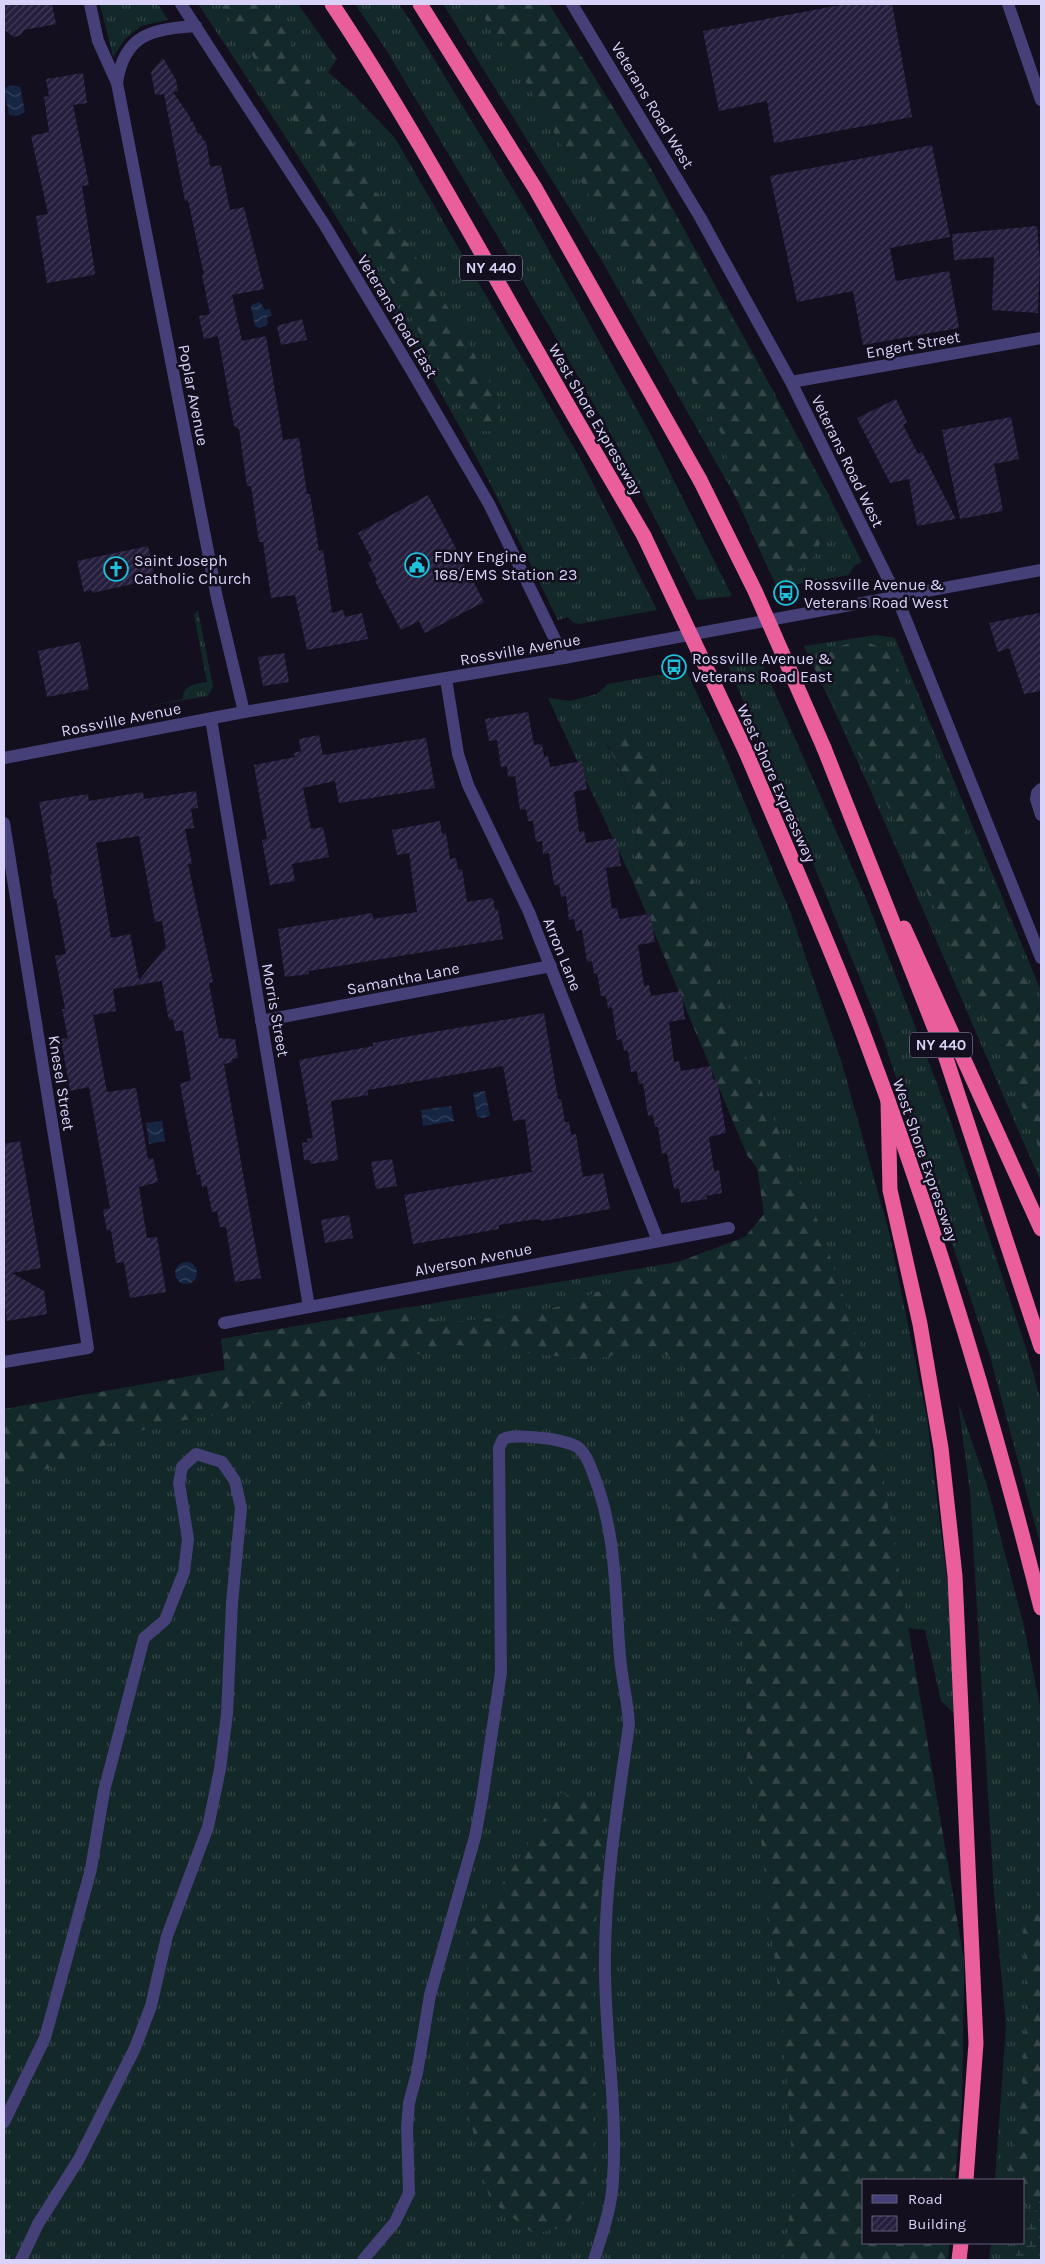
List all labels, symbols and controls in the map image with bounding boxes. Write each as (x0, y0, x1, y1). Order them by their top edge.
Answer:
street label: Veterans Road West (607, 38, 698, 172)
street label: Veterans Road East (353, 251, 442, 381)
road number: NY 440 (460, 256, 522, 280)
street label: Engert Street (864, 327, 962, 362)
street label: West Shore Expressway (545, 340, 647, 499)
street label: Poplar Avenue (174, 343, 213, 447)
street label: Veterans Road West (807, 392, 888, 530)
place label: FDNY Engine 168/EMS Station 23 (434, 547, 577, 584)
place label: Saint Joseph Catholic Church (134, 551, 251, 588)
public building icon: FDNY Engine 168/EMS Station 23 (404, 552, 430, 578)
church icon: Saint Joseph Catholic Church (103, 556, 129, 582)
place label: Rossville Avenue & Veterans Road West (804, 575, 948, 612)
bus stop icon: Rossville Avenue & Veterans Road West (773, 580, 799, 606)
street label: Rossville Avenue (458, 630, 582, 669)
place label: Rossville Avenue & Veterans Road East (692, 649, 832, 686)
bus stop icon: Rossville Avenue & Veterans Road East (661, 654, 687, 680)
street label: Rossville Avenue (59, 699, 183, 740)
street label: West Shore Expressway (733, 701, 820, 866)
street label: Arron Lane (539, 915, 586, 994)
street label: Samantha Lane (345, 958, 461, 999)
street label: Morris Street (258, 962, 293, 1058)
road number: NY 440 (910, 1032, 972, 1058)
street label: Knesel Street (45, 1034, 78, 1132)
street label: West Shore Expressway (889, 1076, 963, 1245)
street label: Alverson Avenue (413, 1239, 533, 1280)
legend (862, 2179, 1025, 2244)
text: Road (908, 2190, 943, 2208)
text: Building (908, 2215, 966, 2233)

